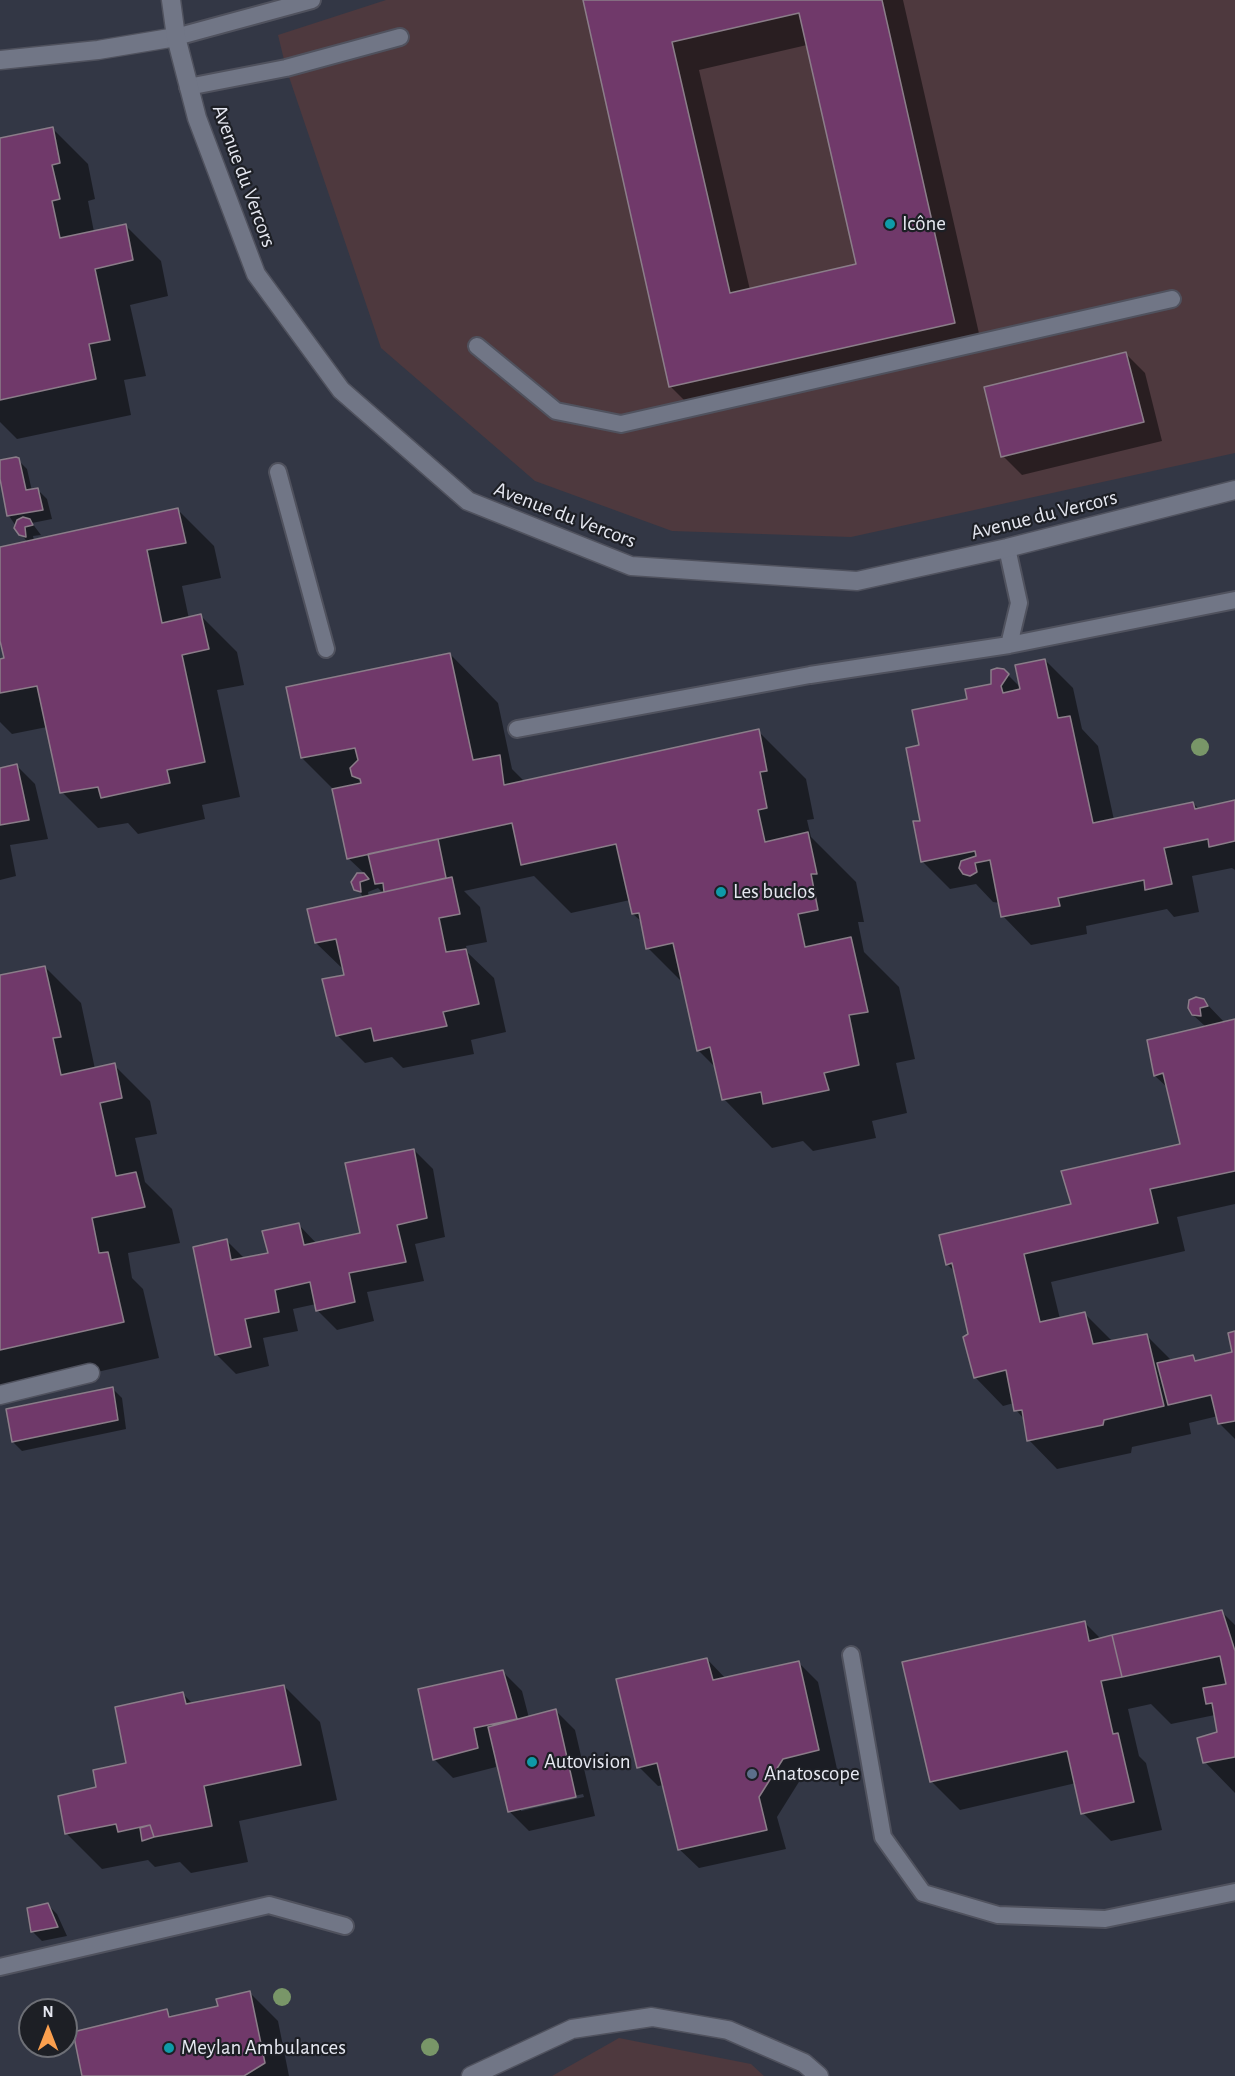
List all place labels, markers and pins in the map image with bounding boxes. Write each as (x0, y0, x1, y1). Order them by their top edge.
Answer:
place label: Icône (902, 211, 946, 237)
marker: Icône (883, 217, 897, 231)
place label: Les buclos (733, 879, 815, 905)
marker: Les buclos (714, 885, 728, 899)
place label: Autovision (544, 1749, 631, 1775)
marker: Autovision (525, 1755, 539, 1769)
place label: Anatoscope (764, 1761, 860, 1787)
marker: Anatoscope (745, 1767, 759, 1781)
place label: Meylan Ambulances (181, 2035, 346, 2061)
marker: Meylan Ambulances (162, 2041, 176, 2055)

